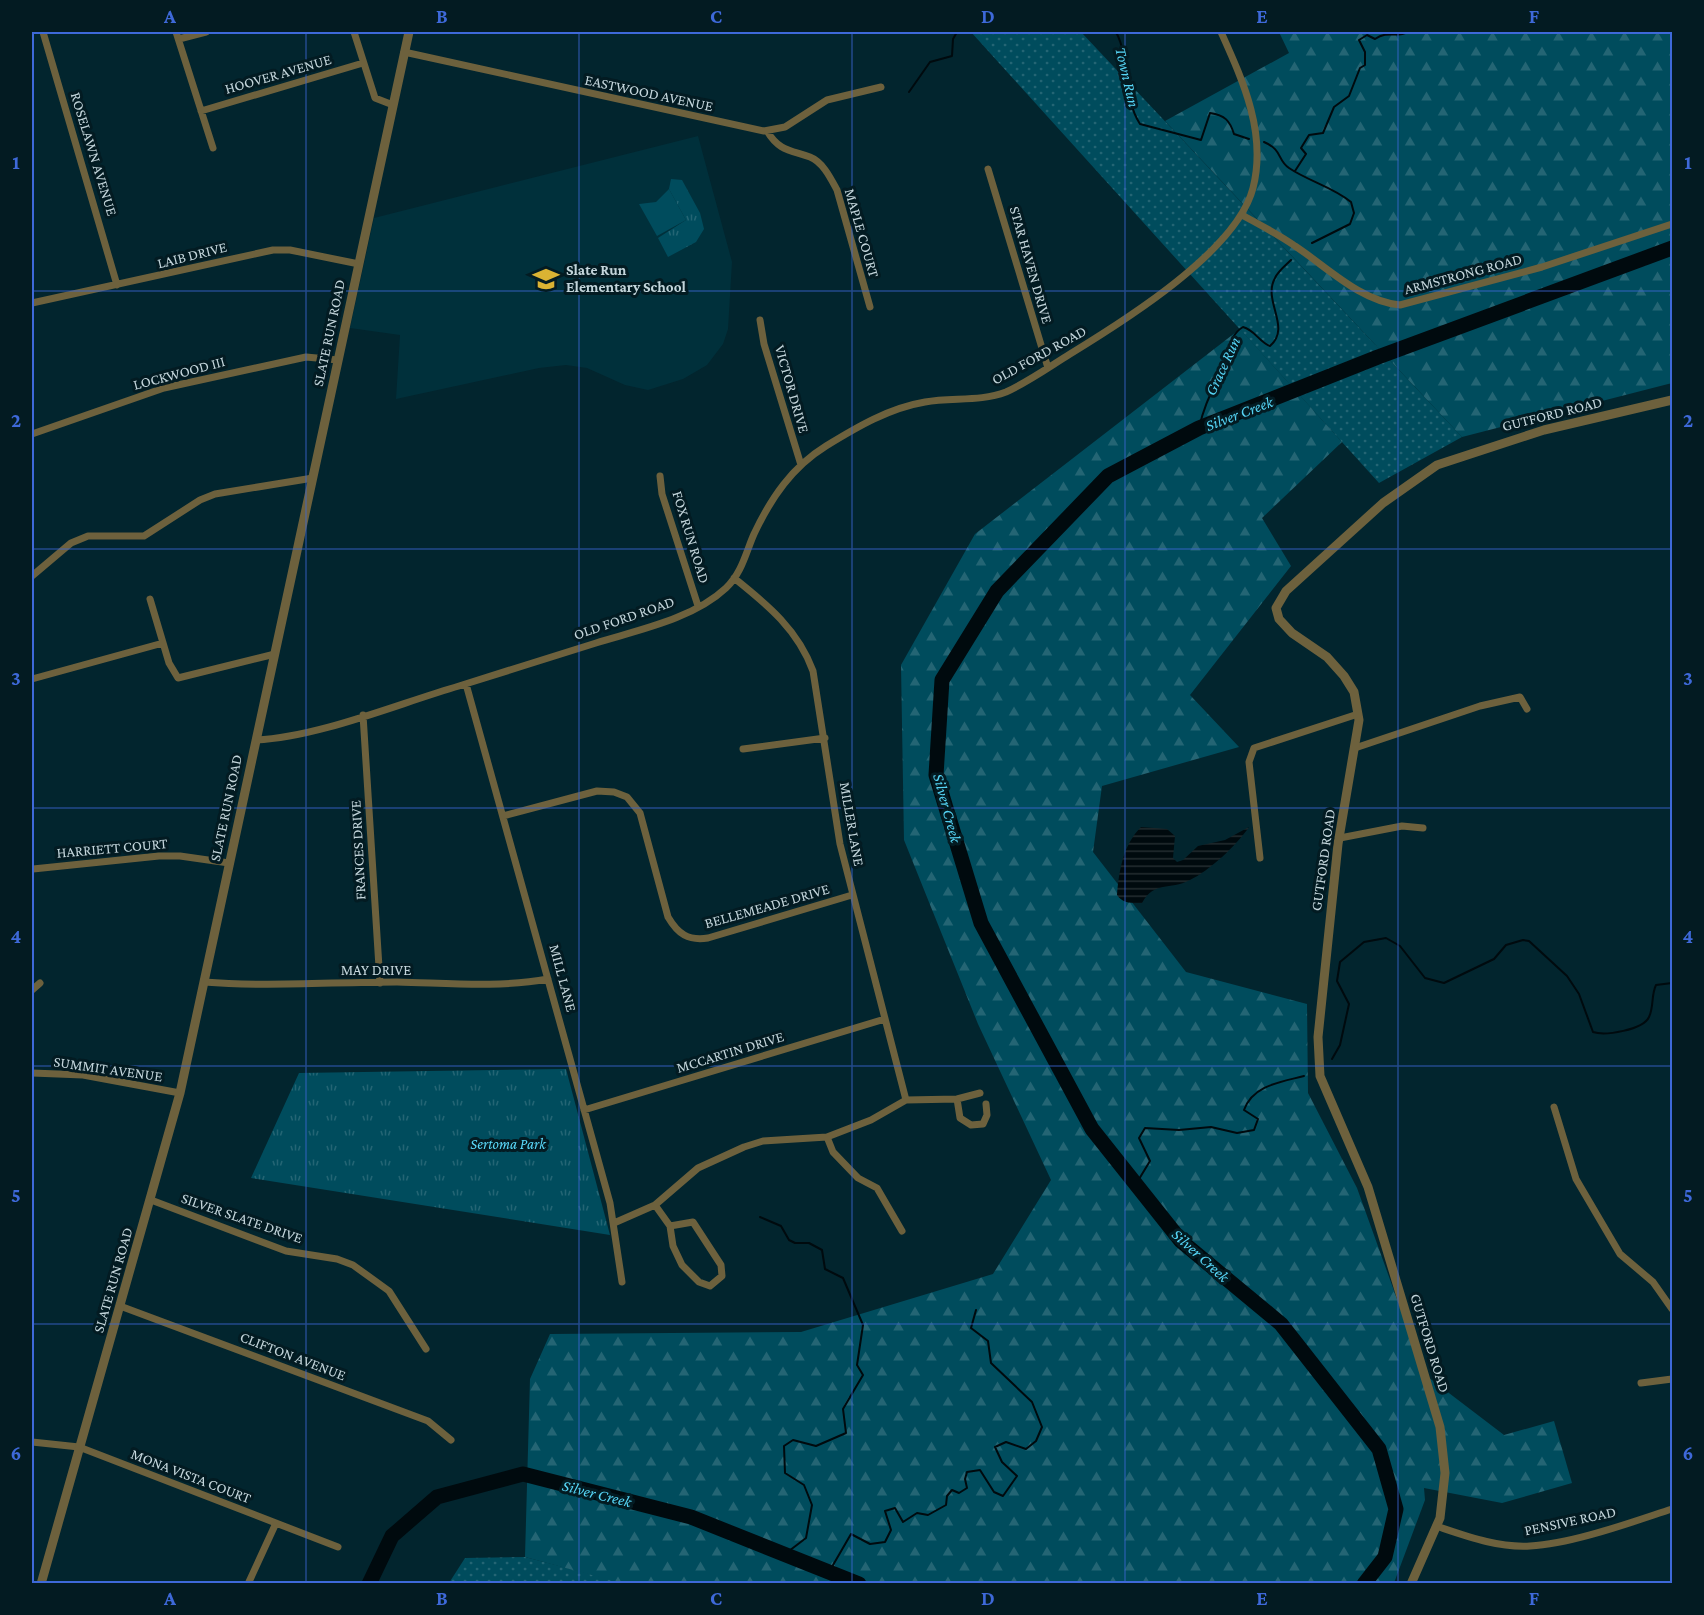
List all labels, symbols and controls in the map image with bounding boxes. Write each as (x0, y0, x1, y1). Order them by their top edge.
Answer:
text: A (163, 5, 177, 27)
text: B (436, 5, 448, 27)
text: C (710, 5, 722, 27)
text: D (981, 5, 995, 27)
text: E (1256, 5, 1268, 27)
text: F (1529, 5, 1540, 27)
water label: Town Run (1112, 45, 1143, 109)
street label: HOOVER AVENUE (223, 51, 333, 97)
street label: EASTWOOD AVENUE (583, 72, 715, 114)
street label: ROSELAWN AVENUE (68, 90, 120, 218)
text: 1 (12, 151, 20, 173)
text: 1 (1684, 151, 1692, 173)
street label: MAPLE COURT (842, 187, 882, 279)
street label: STAR HAVEN DRIVE (1007, 204, 1055, 326)
street label: LAIB DRIVE (156, 239, 228, 271)
street label: ARMSTRONG ROAD (1402, 251, 1524, 297)
place label: Slate Run Elementary School (566, 262, 686, 295)
school or university icon: Slate Run Elementary School (531, 264, 561, 294)
street label: SLATE RUN ROAD (310, 278, 348, 388)
street label: OLD FORD ROAD (989, 322, 1089, 388)
water label: Grace Run (1202, 334, 1243, 398)
street label: VICTOR DRIVE (772, 343, 812, 435)
street label: LOCKWOOD III (131, 353, 227, 393)
water label: Silver Creek (1203, 392, 1276, 434)
street label: GUTFORD ROAD (1500, 394, 1604, 434)
text: 2 (11, 409, 21, 431)
text: 2 (1683, 409, 1693, 431)
street label: FOX RUN ROAD (669, 489, 713, 585)
street label: OLD FORD ROAD (572, 593, 676, 643)
text: 3 (11, 667, 21, 689)
text: 3 (1683, 667, 1693, 689)
street label: SLATE RUN ROAD (207, 753, 245, 863)
water label: Silver Creek (930, 772, 965, 846)
street label: MILLER LANE (837, 781, 867, 867)
street label: FRANCES DRIVE (347, 800, 369, 900)
street label: GUTFORD ROAD (1308, 808, 1338, 912)
street label: HARRIETT COURT (56, 835, 168, 861)
street label: BELLEMEADE DRIVE (703, 881, 831, 931)
text: 4 (11, 925, 22, 947)
text: 4 (1683, 925, 1694, 947)
street label: MILL LANE (546, 943, 580, 1013)
street label: MAY DRIVE (341, 962, 411, 978)
street label: MCCARTIN DRIVE (674, 1028, 786, 1076)
street label: SUMMIT AVENUE (52, 1053, 164, 1085)
park label: Sertoma Park (470, 1136, 547, 1152)
text: 5 (11, 1184, 21, 1206)
text: 5 (1683, 1184, 1693, 1206)
street label: SILVER SLATE DRIVE (179, 1190, 305, 1246)
water label: Silver Creek (1169, 1225, 1233, 1286)
street label: SLATE RUN ROAD (90, 1226, 136, 1334)
street label: GUTFORD ROAD (1407, 1292, 1453, 1394)
street label: CLIFTON AVENUE (238, 1328, 348, 1384)
text: 6 (11, 1442, 21, 1464)
text: 6 (1683, 1442, 1693, 1464)
street label: MONA VISTA COURT (129, 1446, 253, 1506)
water label: Silver Creek (560, 1477, 634, 1511)
street label: PENSIVE ROAD (1523, 1503, 1617, 1539)
text: A (163, 1587, 177, 1609)
text: B (436, 1587, 448, 1609)
text: C (710, 1587, 722, 1609)
text: D (981, 1587, 995, 1609)
text: E (1256, 1587, 1268, 1609)
text: F (1529, 1587, 1540, 1609)

